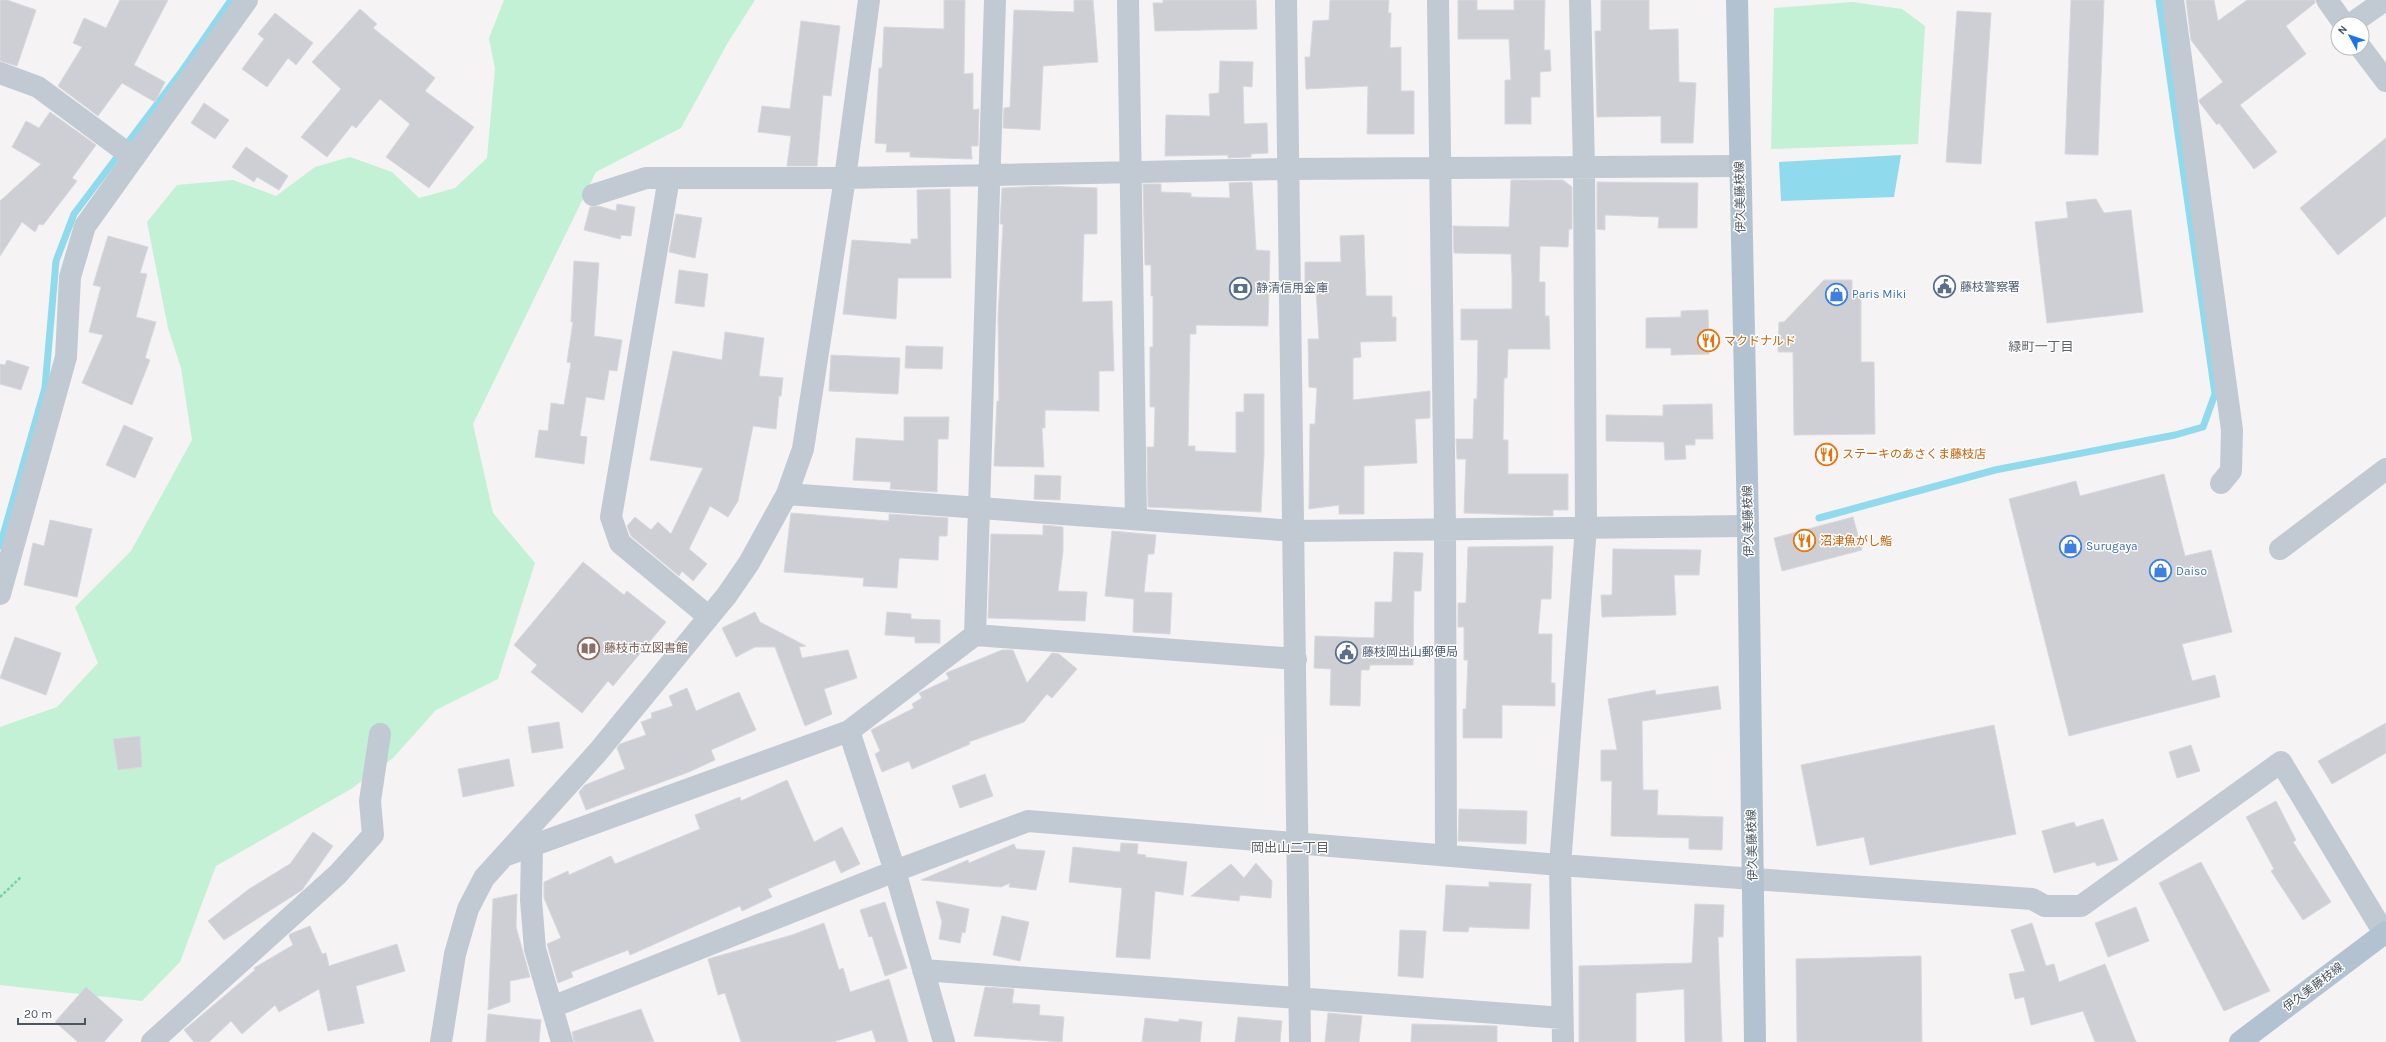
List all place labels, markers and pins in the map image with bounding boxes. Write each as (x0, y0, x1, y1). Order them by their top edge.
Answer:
public building icon: 藤枝警察署 (1931, 274, 1957, 300)
bank icon: 静清信用金庫 (1228, 275, 1254, 301)
place label: 藤枝警察署 (1960, 280, 2020, 294)
place label: 静清信用金庫 (1256, 281, 1328, 295)
shop icon: Paris Miki (1823, 281, 1849, 307)
place label: Paris Miki (1852, 287, 1906, 301)
restaurant icon: マクドナルド (1695, 328, 1721, 354)
place label: マクドナルド (1724, 334, 1796, 348)
restaurant icon: ステーキのあさくま藤枝店 (1813, 441, 1839, 467)
place label: ステーキのあさくま藤枝店 (1842, 447, 1986, 461)
restaurant icon: 沼津魚がし鮨 (1791, 528, 1817, 554)
shop icon: Surugaya (2057, 533, 2083, 559)
place label: 沼津魚がし鮨 (1820, 534, 1892, 548)
place label: Surugaya (2086, 539, 2138, 553)
shop icon: Daiso (2148, 558, 2174, 584)
place label: Daiso (2176, 564, 2207, 578)
library icon: 藤枝市立図書館 (576, 635, 602, 661)
public building icon: 藤枝岡出山郵便局 (1334, 639, 1360, 665)
place label: 藤枝市立図書館 (604, 641, 688, 655)
place label: 藤枝岡出山郵便局 (1362, 645, 1458, 659)

